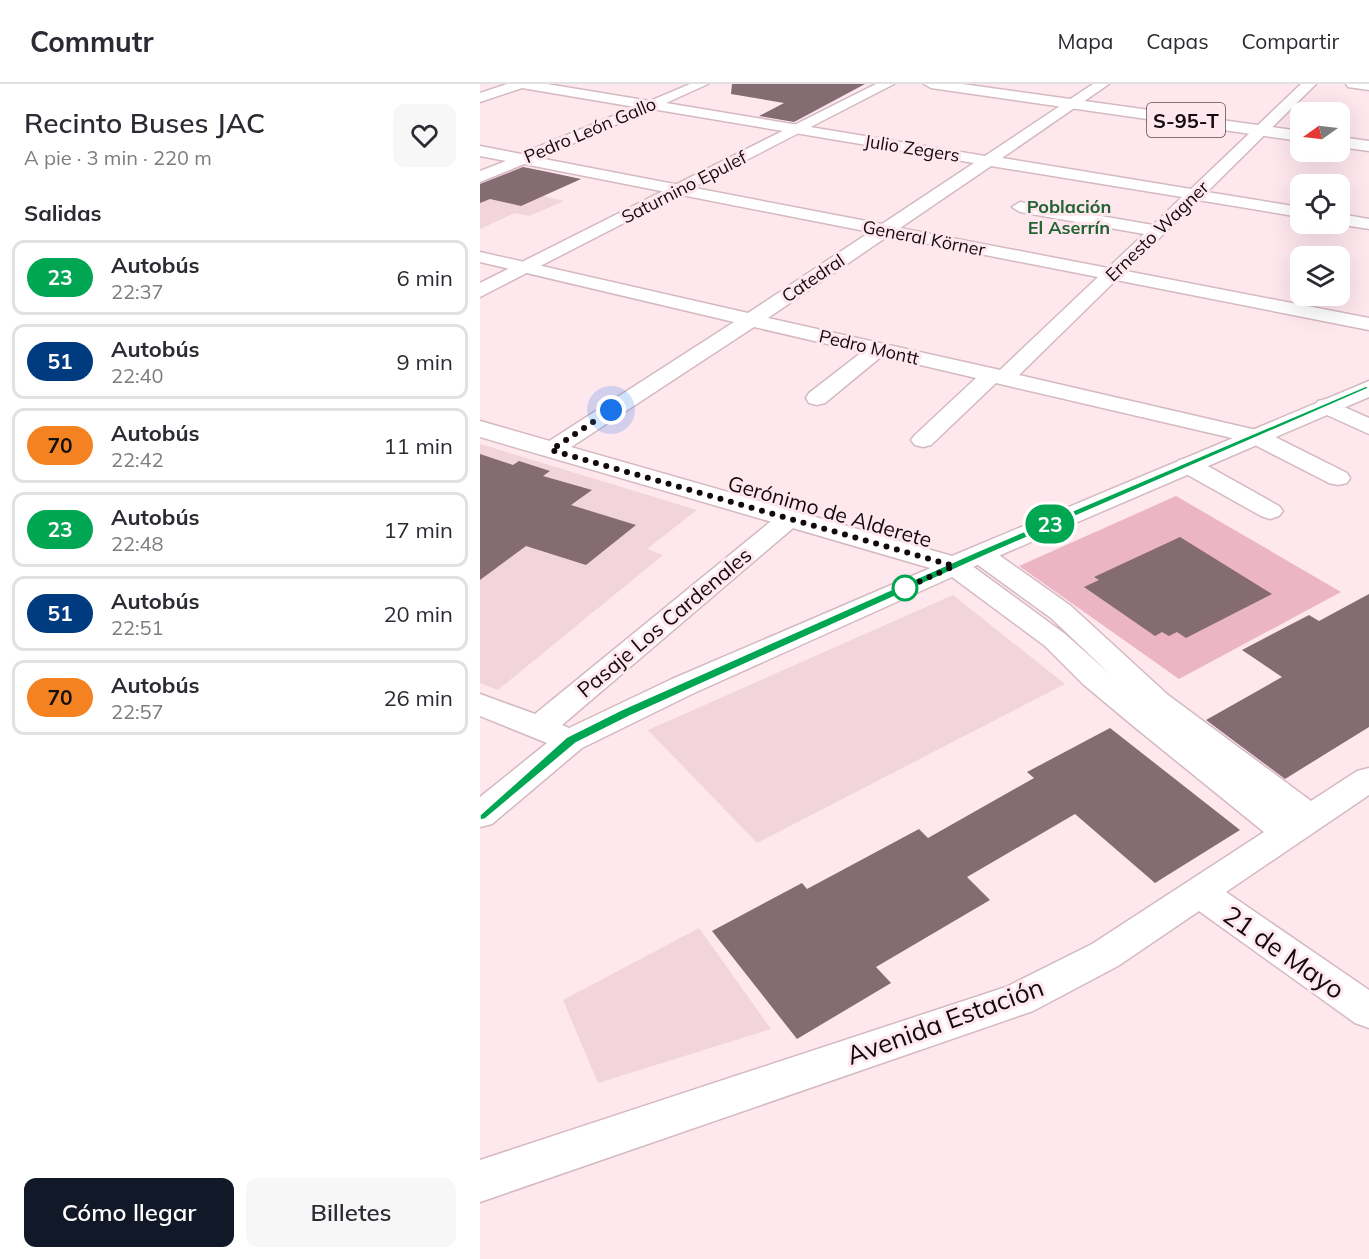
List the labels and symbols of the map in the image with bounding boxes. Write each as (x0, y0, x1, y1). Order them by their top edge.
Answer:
street label: Pedro León Gallo (521, 92, 659, 168)
north arrow (1290, 102, 1350, 162)
road number: S-95-T (1147, 103, 1225, 137)
street label: Julio Zegers (863, 129, 961, 167)
street label: Saturnino Epulef (618, 145, 751, 228)
street label: Ernesto Wagner (1100, 176, 1214, 286)
district label: Población El Aserrín (1027, 195, 1111, 239)
street label: General Körner (861, 215, 988, 261)
street label: Catedral (777, 249, 849, 307)
street label: Pedro Montt (817, 324, 921, 370)
your location (596, 395, 626, 425)
street label: Gerónimo de Alderete (725, 469, 935, 553)
line badge: 23 (1023, 504, 1077, 544)
street label: Pasaje Los Cardenales (571, 541, 757, 703)
unlabelled marker (892, 575, 918, 601)
street label: 21 de Mayo (1217, 898, 1351, 1006)
street label: Avenida Estación (842, 970, 1048, 1072)

